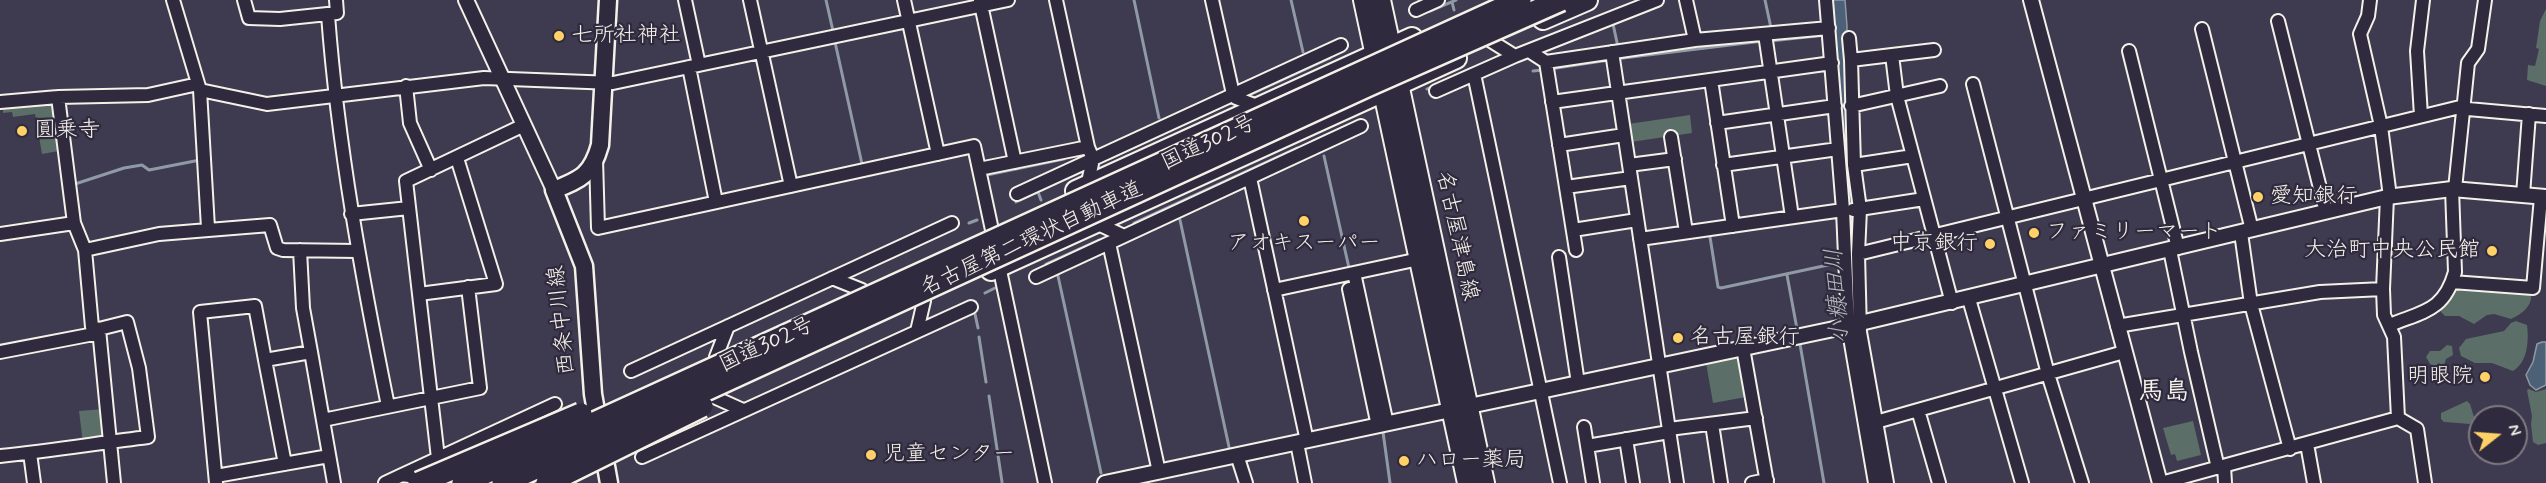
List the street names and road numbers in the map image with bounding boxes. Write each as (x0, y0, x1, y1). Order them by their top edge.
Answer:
street label: 国道302号 (1157, 111, 1261, 177)
street label: 名古屋津島線 (1429, 169, 1483, 303)
street label: 名古屋第二環状自動車道 (917, 177, 1147, 303)
street label: 西条中川線 (544, 264, 582, 376)
street label: 国道302号 (715, 313, 819, 379)

